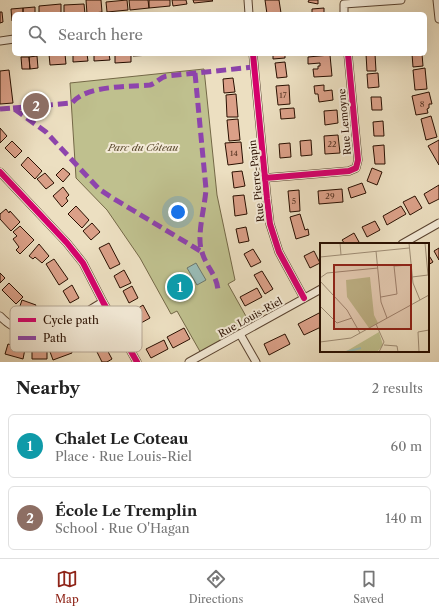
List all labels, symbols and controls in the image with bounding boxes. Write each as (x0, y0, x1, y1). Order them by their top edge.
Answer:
search box (12, 12, 427, 56)
icon: search (26, 23, 48, 45)
text: Search here (58, 25, 143, 44)
street label: Rue Lemoyne (335, 88, 354, 156)
house number: 17 (279, 90, 287, 100)
pin: 2 (23, 91, 49, 121)
house number: 8 (420, 99, 425, 109)
street label: Rue Pierre-Papin (246, 138, 267, 223)
house number: 22 (327, 139, 337, 149)
park label: Parc du Côteau (107, 141, 178, 154)
house number: 14 (230, 148, 238, 158)
house number: 29 (325, 191, 335, 201)
house number: 5 (292, 196, 296, 206)
your location (168, 202, 188, 222)
inset map (320, 243, 429, 352)
pin: 1 (167, 272, 193, 302)
street label: Rue Louis-Riel (216, 294, 285, 340)
legend (10, 306, 142, 352)
text: Cycle path (43, 313, 99, 327)
text: Path (43, 331, 67, 345)
text: Nearby (16, 378, 80, 398)
text: 2 results (372, 380, 423, 396)
text: Chalet Le Coteau (55, 429, 188, 448)
text: 1 (27, 438, 33, 454)
text: 60 m (391, 438, 422, 454)
text: Place · Rue Louis-Riel (55, 448, 192, 464)
text: École Le Tremplin (55, 501, 197, 520)
text: 2 (26, 510, 34, 526)
text: 140 m (385, 510, 422, 526)
text: School · Rue O'Hagan (55, 520, 190, 536)
tab: Map (55, 568, 79, 606)
tab: Directions (189, 568, 243, 606)
tab: Saved (353, 568, 384, 606)

